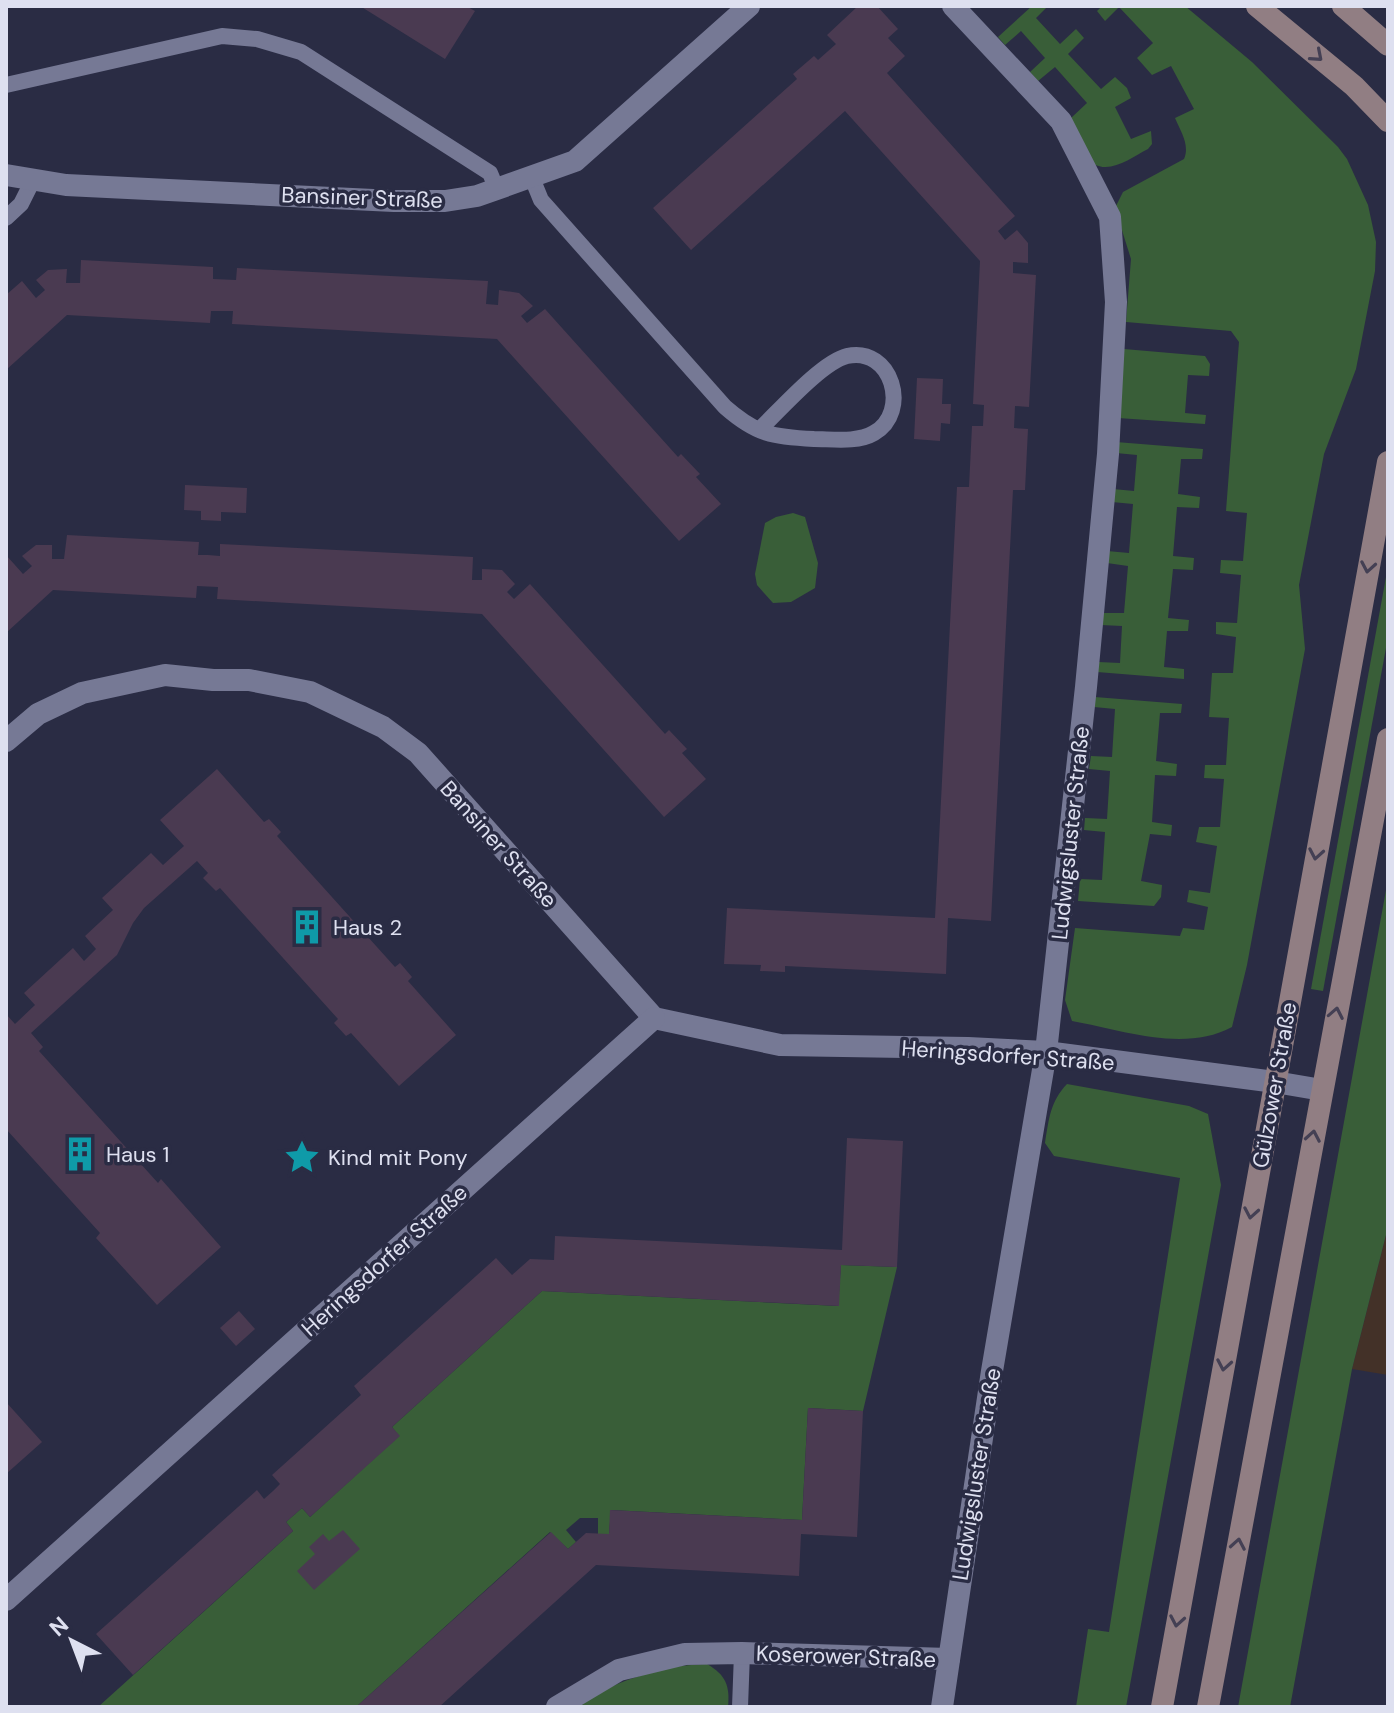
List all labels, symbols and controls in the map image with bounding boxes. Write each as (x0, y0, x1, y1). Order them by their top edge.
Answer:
one-way arrow (1308, 46, 1322, 61)
street label: Bansiner Straße (281, 180, 443, 215)
one-way arrow (1361, 560, 1378, 573)
street label: Ludwigsluster Straße (1045, 725, 1096, 941)
street label: Bansiner Straße (434, 775, 563, 914)
one-way arrow (1308, 847, 1325, 861)
building icon: Haus 2 (288, 908, 326, 946)
place label: Haus 2 (333, 913, 402, 942)
street label: Gülzower Straße (1246, 1000, 1303, 1170)
one-way arrow (1327, 1007, 1344, 1020)
street label: Heringsdorfer Straße (900, 1034, 1116, 1077)
one-way arrow (1304, 1129, 1321, 1143)
building icon: Haus 1 (61, 1135, 99, 1173)
place icon: Kind mit Pony (283, 1138, 321, 1176)
place label: Haus 1 (106, 1140, 169, 1169)
place label: Kind mit Pony (328, 1143, 467, 1172)
street label: Heringsdorfer Straße (295, 1178, 473, 1343)
one-way arrow (1244, 1207, 1261, 1220)
one-way arrow (1216, 1358, 1233, 1372)
street label: Ludwigsluster Straße (945, 1366, 1008, 1582)
one-way arrow (1229, 1537, 1246, 1550)
north arrow (32, 1601, 112, 1681)
text: N (43, 1610, 75, 1643)
one-way arrow (1170, 1614, 1187, 1628)
street label: Koserower Straße (755, 1639, 937, 1674)

